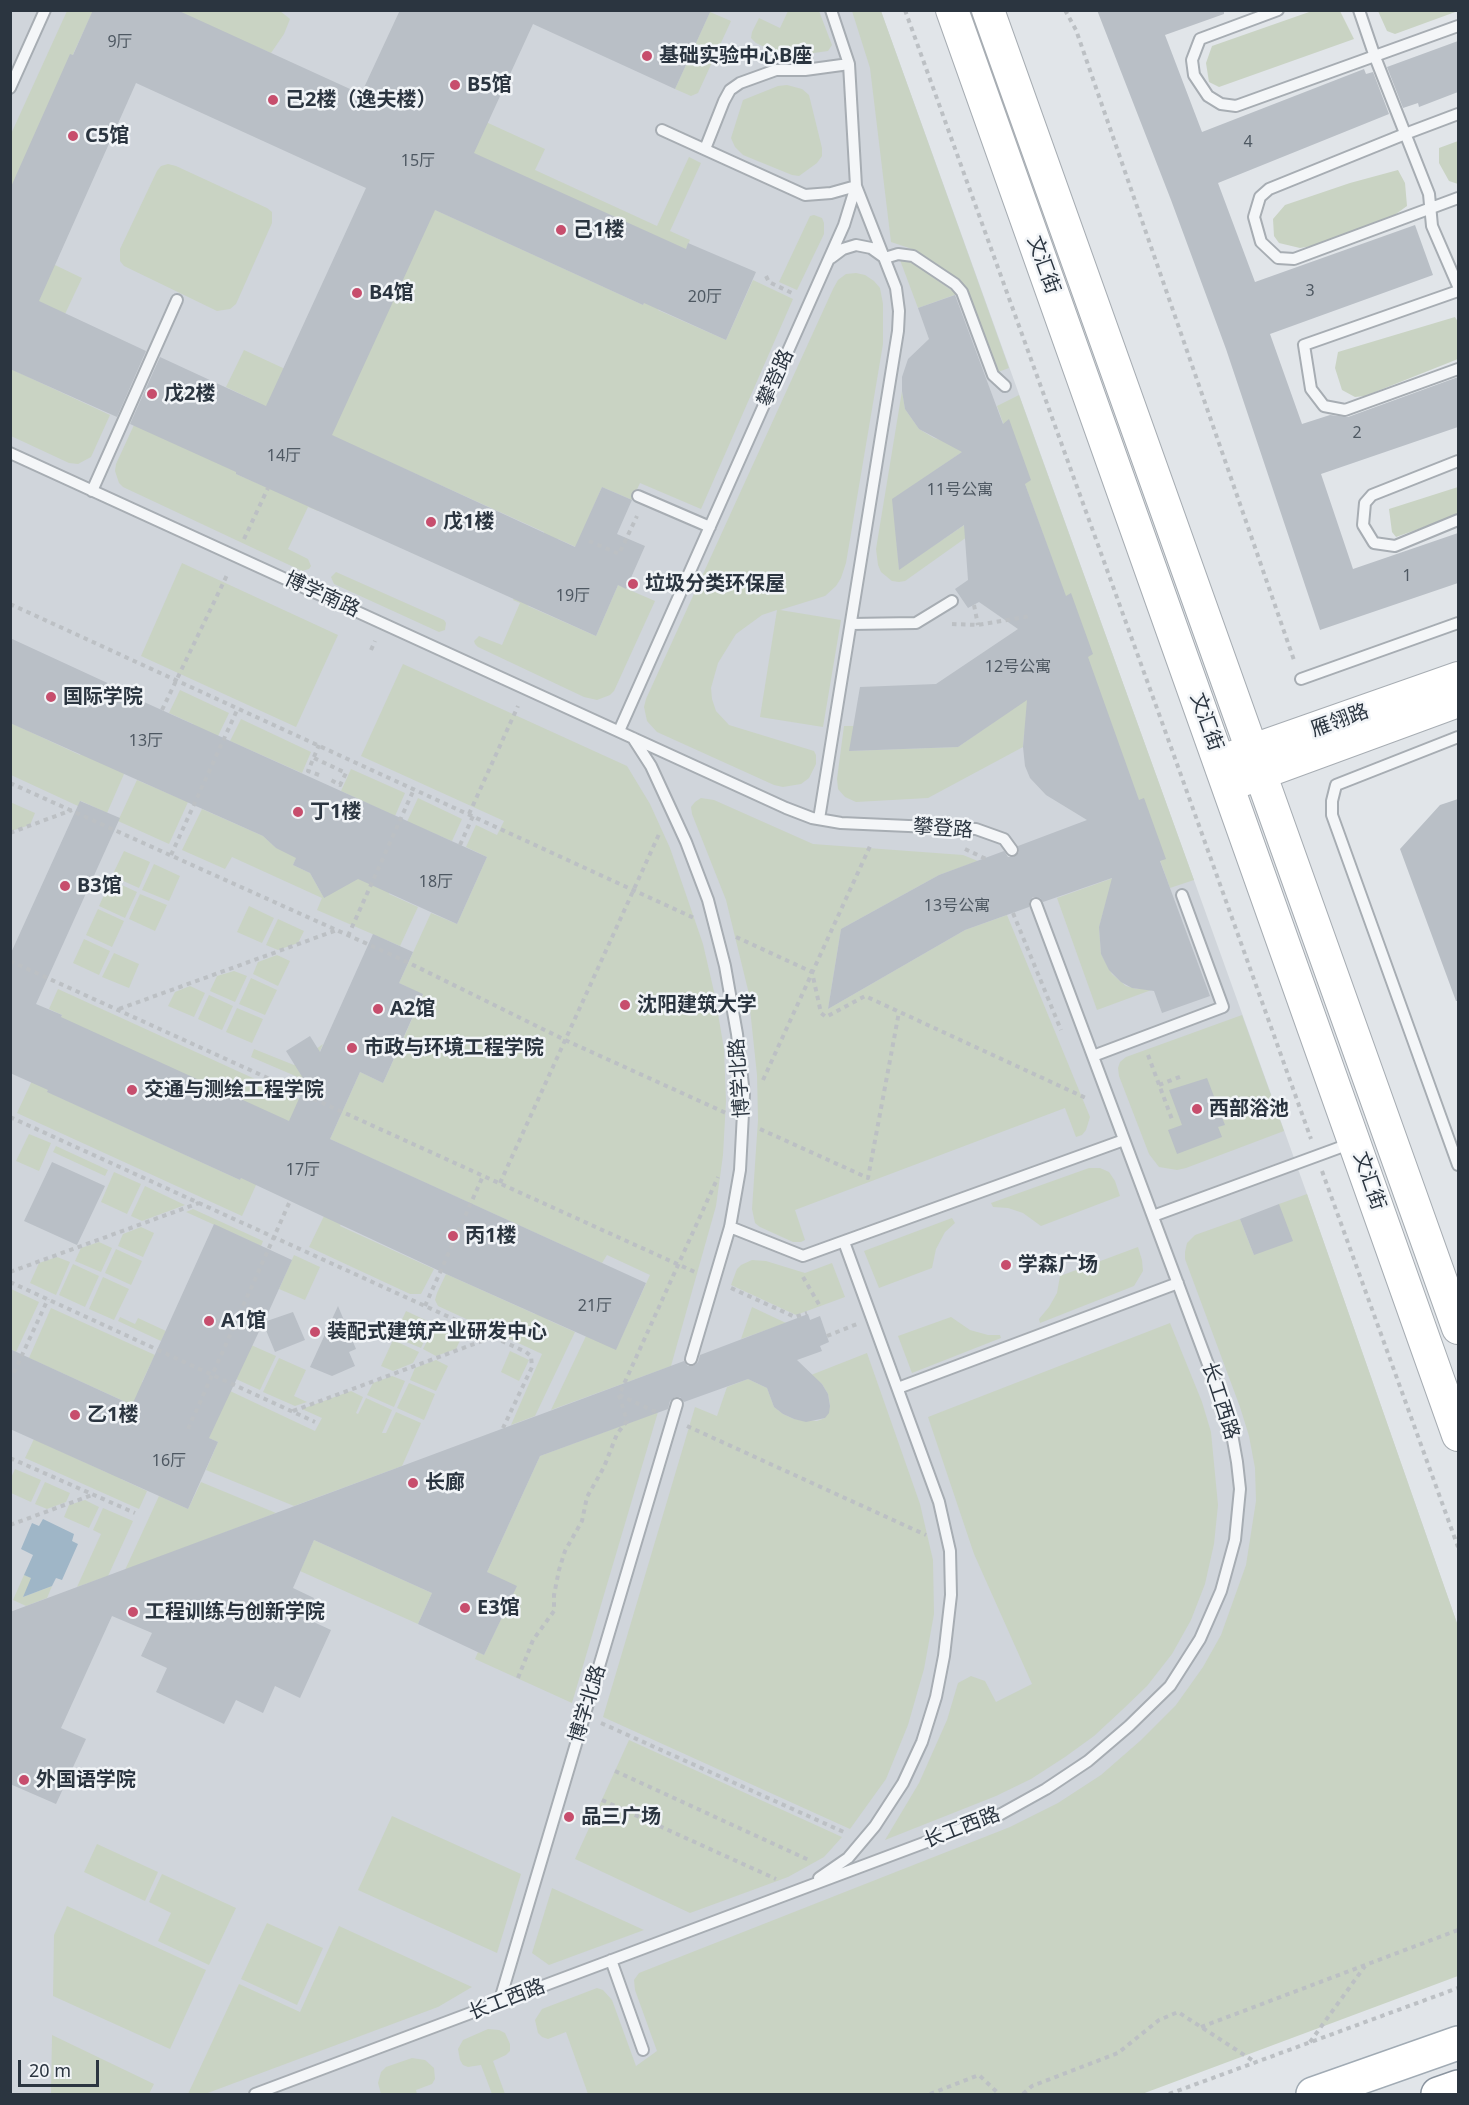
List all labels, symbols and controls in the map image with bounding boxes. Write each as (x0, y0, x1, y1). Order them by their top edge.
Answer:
house number: 9厅 (107, 32, 133, 52)
place label: 基础实验中心B座 (659, 44, 812, 68)
marker: 基础实验中心B座 (640, 49, 654, 63)
place label: B5馆 (467, 73, 512, 97)
marker: B5馆 (448, 78, 462, 92)
place label: 己2楼（逸夫楼） (285, 88, 436, 112)
marker: 己2楼（逸夫楼） (266, 93, 280, 107)
place label: C5馆 (85, 124, 129, 148)
marker: C5馆 (66, 129, 80, 143)
house number: 4 (1243, 132, 1253, 152)
house number: 15厅 (401, 151, 435, 171)
place label: 己1楼 (573, 218, 624, 242)
marker: 己1楼 (554, 223, 568, 237)
street label: 文汇街 (1021, 233, 1065, 297)
place label: B4馆 (369, 281, 414, 305)
house number: 3 (1305, 281, 1315, 301)
marker: B4馆 (350, 286, 364, 300)
house number: 20厅 (688, 287, 722, 307)
street label: 攀登路 (753, 346, 799, 410)
place label: 戊2楼 (164, 382, 215, 406)
marker: 戊2楼 (145, 387, 159, 401)
house number: 2 (1352, 423, 1362, 443)
house number: 14厅 (267, 446, 301, 466)
house number: 11号公寓 (927, 480, 993, 500)
place label: 戊1楼 (443, 510, 494, 534)
marker: 戊1楼 (424, 515, 438, 529)
house number: 1 (1402, 566, 1412, 586)
street label: 博学南路 (281, 567, 363, 623)
place label: 垃圾分类环保屋 (645, 572, 785, 596)
marker: 垃圾分类环保屋 (626, 577, 640, 591)
house number: 19厅 (556, 586, 590, 606)
house number: 12号公寓 (985, 657, 1051, 677)
place label: 国际学院 (63, 685, 143, 709)
marker: 国际学院 (44, 690, 58, 704)
street label: 文汇街 (1184, 690, 1228, 754)
street label: 雁翎路 (1308, 699, 1372, 743)
house number: 13厅 (129, 731, 163, 751)
place label: 丁1楼 (310, 800, 361, 824)
marker: 丁1楼 (291, 805, 305, 819)
street label: 攀登路 (912, 815, 974, 843)
house number: 18厅 (419, 872, 453, 892)
place label: B3馆 (77, 874, 122, 898)
marker: B3馆 (58, 879, 72, 893)
house number: 13号公寓 (924, 896, 990, 916)
place label: 沈阳建筑大学 (637, 993, 757, 1017)
place label: A2馆 (390, 997, 435, 1021)
marker: 沈阳建筑大学 (618, 998, 632, 1012)
marker: A2馆 (371, 1002, 385, 1016)
place label: 市政与环境工程学院 (364, 1036, 544, 1060)
street label: 博学北路 (725, 1037, 755, 1119)
marker: 市政与环境工程学院 (345, 1041, 359, 1055)
place label: 交通与测绘工程学院 (144, 1078, 324, 1102)
marker: 交通与测绘工程学院 (125, 1083, 139, 1097)
place label: 西部浴池 (1209, 1097, 1289, 1121)
marker: 西部浴池 (1190, 1102, 1204, 1116)
street label: 文汇街 (1348, 1149, 1390, 1213)
house number: 17厅 (286, 1160, 320, 1180)
place label: 丙1楼 (465, 1224, 516, 1248)
marker: 丙1楼 (446, 1229, 460, 1243)
place label: 学森广场 (1018, 1253, 1098, 1277)
marker: 学森广场 (999, 1258, 1013, 1272)
house number: 21厅 (578, 1296, 612, 1316)
place label: A1馆 (221, 1309, 266, 1333)
marker: A1馆 (202, 1314, 216, 1328)
place label: 装配式建筑产业研发中心 (327, 1320, 547, 1344)
marker: 装配式建筑产业研发中心 (308, 1325, 322, 1339)
street label: 长工西路 (1196, 1359, 1244, 1443)
place label: 乙1楼 (87, 1403, 138, 1427)
marker: 乙1楼 (68, 1408, 82, 1422)
house number: 16厅 (152, 1451, 186, 1471)
place label: 长廊 (425, 1471, 465, 1495)
marker: 长廊 (406, 1476, 420, 1490)
place label: E3馆 (477, 1596, 520, 1620)
place label: 工程训练与创新学院 (145, 1600, 325, 1624)
marker: E3馆 (458, 1601, 472, 1615)
marker: 工程训练与创新学院 (126, 1605, 140, 1619)
street label: 博学北路 (565, 1662, 611, 1746)
place label: 外国语学院 (36, 1768, 136, 1792)
marker: 外国语学院 (17, 1773, 31, 1787)
street label: 长工西路 (920, 1802, 1004, 1854)
place label: 品三广场 (581, 1805, 661, 1829)
marker: 品三广场 (562, 1810, 576, 1824)
street label: 长工西路 (465, 1974, 549, 2026)
scale bar (21, 2048, 102, 2086)
text: 20 m (29, 2058, 71, 2082)

